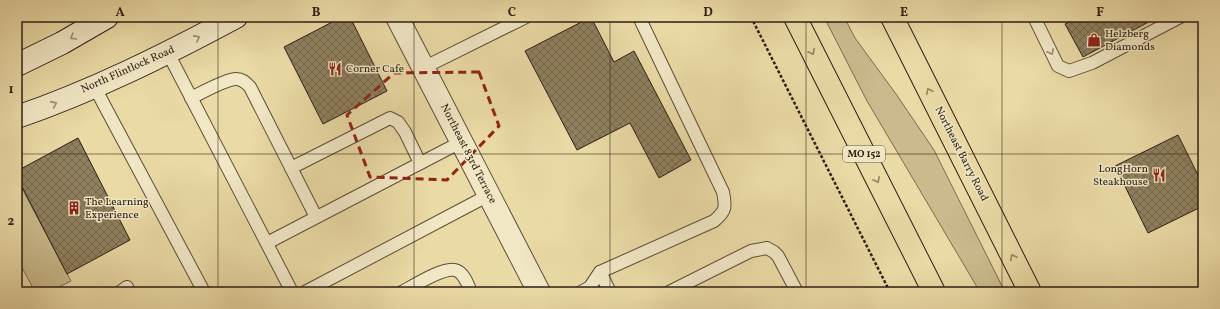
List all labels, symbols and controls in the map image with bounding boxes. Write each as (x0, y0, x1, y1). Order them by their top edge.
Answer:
text: A (115, 4, 125, 22)
text: B (312, 4, 321, 22)
text: C (508, 4, 516, 22)
text: D (703, 4, 713, 22)
text: E (900, 4, 908, 22)
text: F (1096, 4, 1104, 22)
place label: Helzberg Diamonds (1105, 27, 1155, 55)
one-way arrow (70, 32, 77, 39)
shop icon: Helzberg Diamonds (1086, 32, 1102, 48)
one-way arrow (193, 35, 200, 42)
street label: North Flintlock Road (79, 43, 177, 97)
one-way arrow (807, 48, 815, 55)
one-way arrow (1046, 48, 1054, 55)
restaurant icon: Corner Cafe (327, 61, 343, 77)
place label: Corner Cafe (346, 62, 404, 77)
text: 1 (8, 81, 14, 99)
one-way arrow (927, 88, 934, 95)
one-way arrow (50, 100, 57, 108)
street label: Northeast 83rd Terrace (436, 102, 500, 206)
street label: Northeast Barry Road (931, 104, 991, 204)
road number: MO 152 (843, 146, 885, 162)
place label: LongHorn Steakhouse (1093, 162, 1148, 190)
restaurant icon: LongHorn Steakhouse (1151, 167, 1167, 183)
one-way arrow (872, 176, 880, 184)
place label: The Learning Experience (85, 195, 149, 223)
building icon: The Learning Experience (66, 200, 82, 216)
text: 2 (8, 213, 15, 231)
one-way arrow (1010, 254, 1018, 261)

